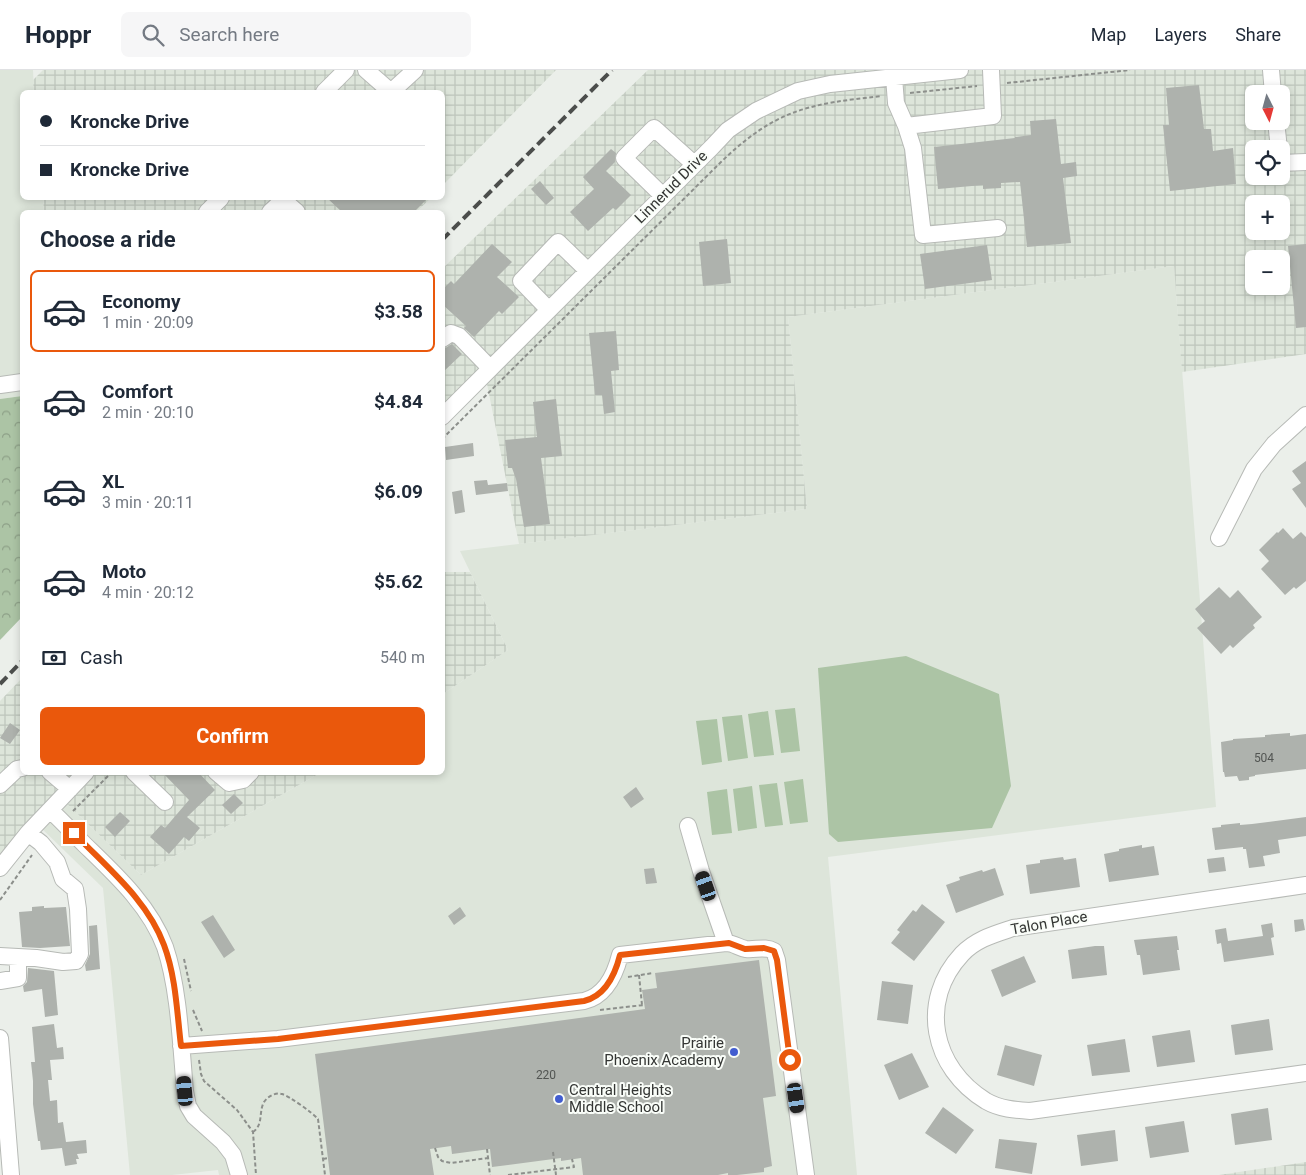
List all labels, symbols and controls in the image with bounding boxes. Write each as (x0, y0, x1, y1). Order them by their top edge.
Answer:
search box (121, 12, 471, 57)
text: Hoppr (25, 21, 91, 49)
icon: search (139, 21, 167, 49)
text: Search here (179, 23, 279, 46)
text: Map (1091, 24, 1126, 45)
text: Layers (1154, 24, 1207, 45)
text: Share (1235, 24, 1281, 45)
north arrow (1245, 85, 1290, 130)
map controls (1245, 85, 1290, 295)
text: Kroncke Drive (70, 110, 189, 133)
button: locate (1245, 140, 1290, 185)
street label: Linnerud Drive (631, 147, 711, 227)
text: Kroncke Drive (70, 158, 189, 181)
button: + (1245, 195, 1290, 240)
text: Choose a ride (40, 227, 176, 252)
button: − (1245, 250, 1290, 295)
icon: car (42, 289, 87, 334)
text: Economy (102, 290, 181, 313)
text: $3.58 (374, 300, 423, 323)
text: 1 min · 20:09 (102, 313, 194, 332)
icon: car (42, 379, 87, 424)
text: Comfort (102, 380, 173, 403)
text: $4.84 (374, 390, 423, 413)
text: 2 min · 20:10 (102, 403, 194, 422)
icon: car (42, 469, 87, 514)
text: XL (102, 470, 124, 493)
text: $6.09 (374, 480, 423, 503)
text: 3 min · 20:11 (102, 493, 194, 512)
icon: car (42, 559, 87, 604)
text: Moto (102, 560, 146, 583)
text: $5.62 (374, 570, 423, 593)
text: 4 min · 20:12 (102, 583, 194, 602)
icon: cash (40, 644, 68, 672)
text: Cash (80, 646, 123, 669)
text: 540 m (380, 648, 425, 667)
button: Confirm (40, 707, 425, 765)
house number: 504 (1254, 751, 1274, 765)
route end (63, 822, 85, 844)
car (694, 869, 717, 903)
street label: Talon Place (1009, 907, 1089, 939)
place label: Prairie Phoenix Academy (604, 1034, 724, 1069)
marker: Prairie Phoenix Academy (728, 1046, 740, 1058)
route start (779, 1049, 801, 1071)
house number: 220 (536, 1068, 556, 1082)
car (176, 1075, 193, 1107)
place label: Central Heights Middle School (569, 1081, 672, 1116)
car (786, 1082, 805, 1114)
marker: Central Heights Middle School (553, 1093, 565, 1105)

